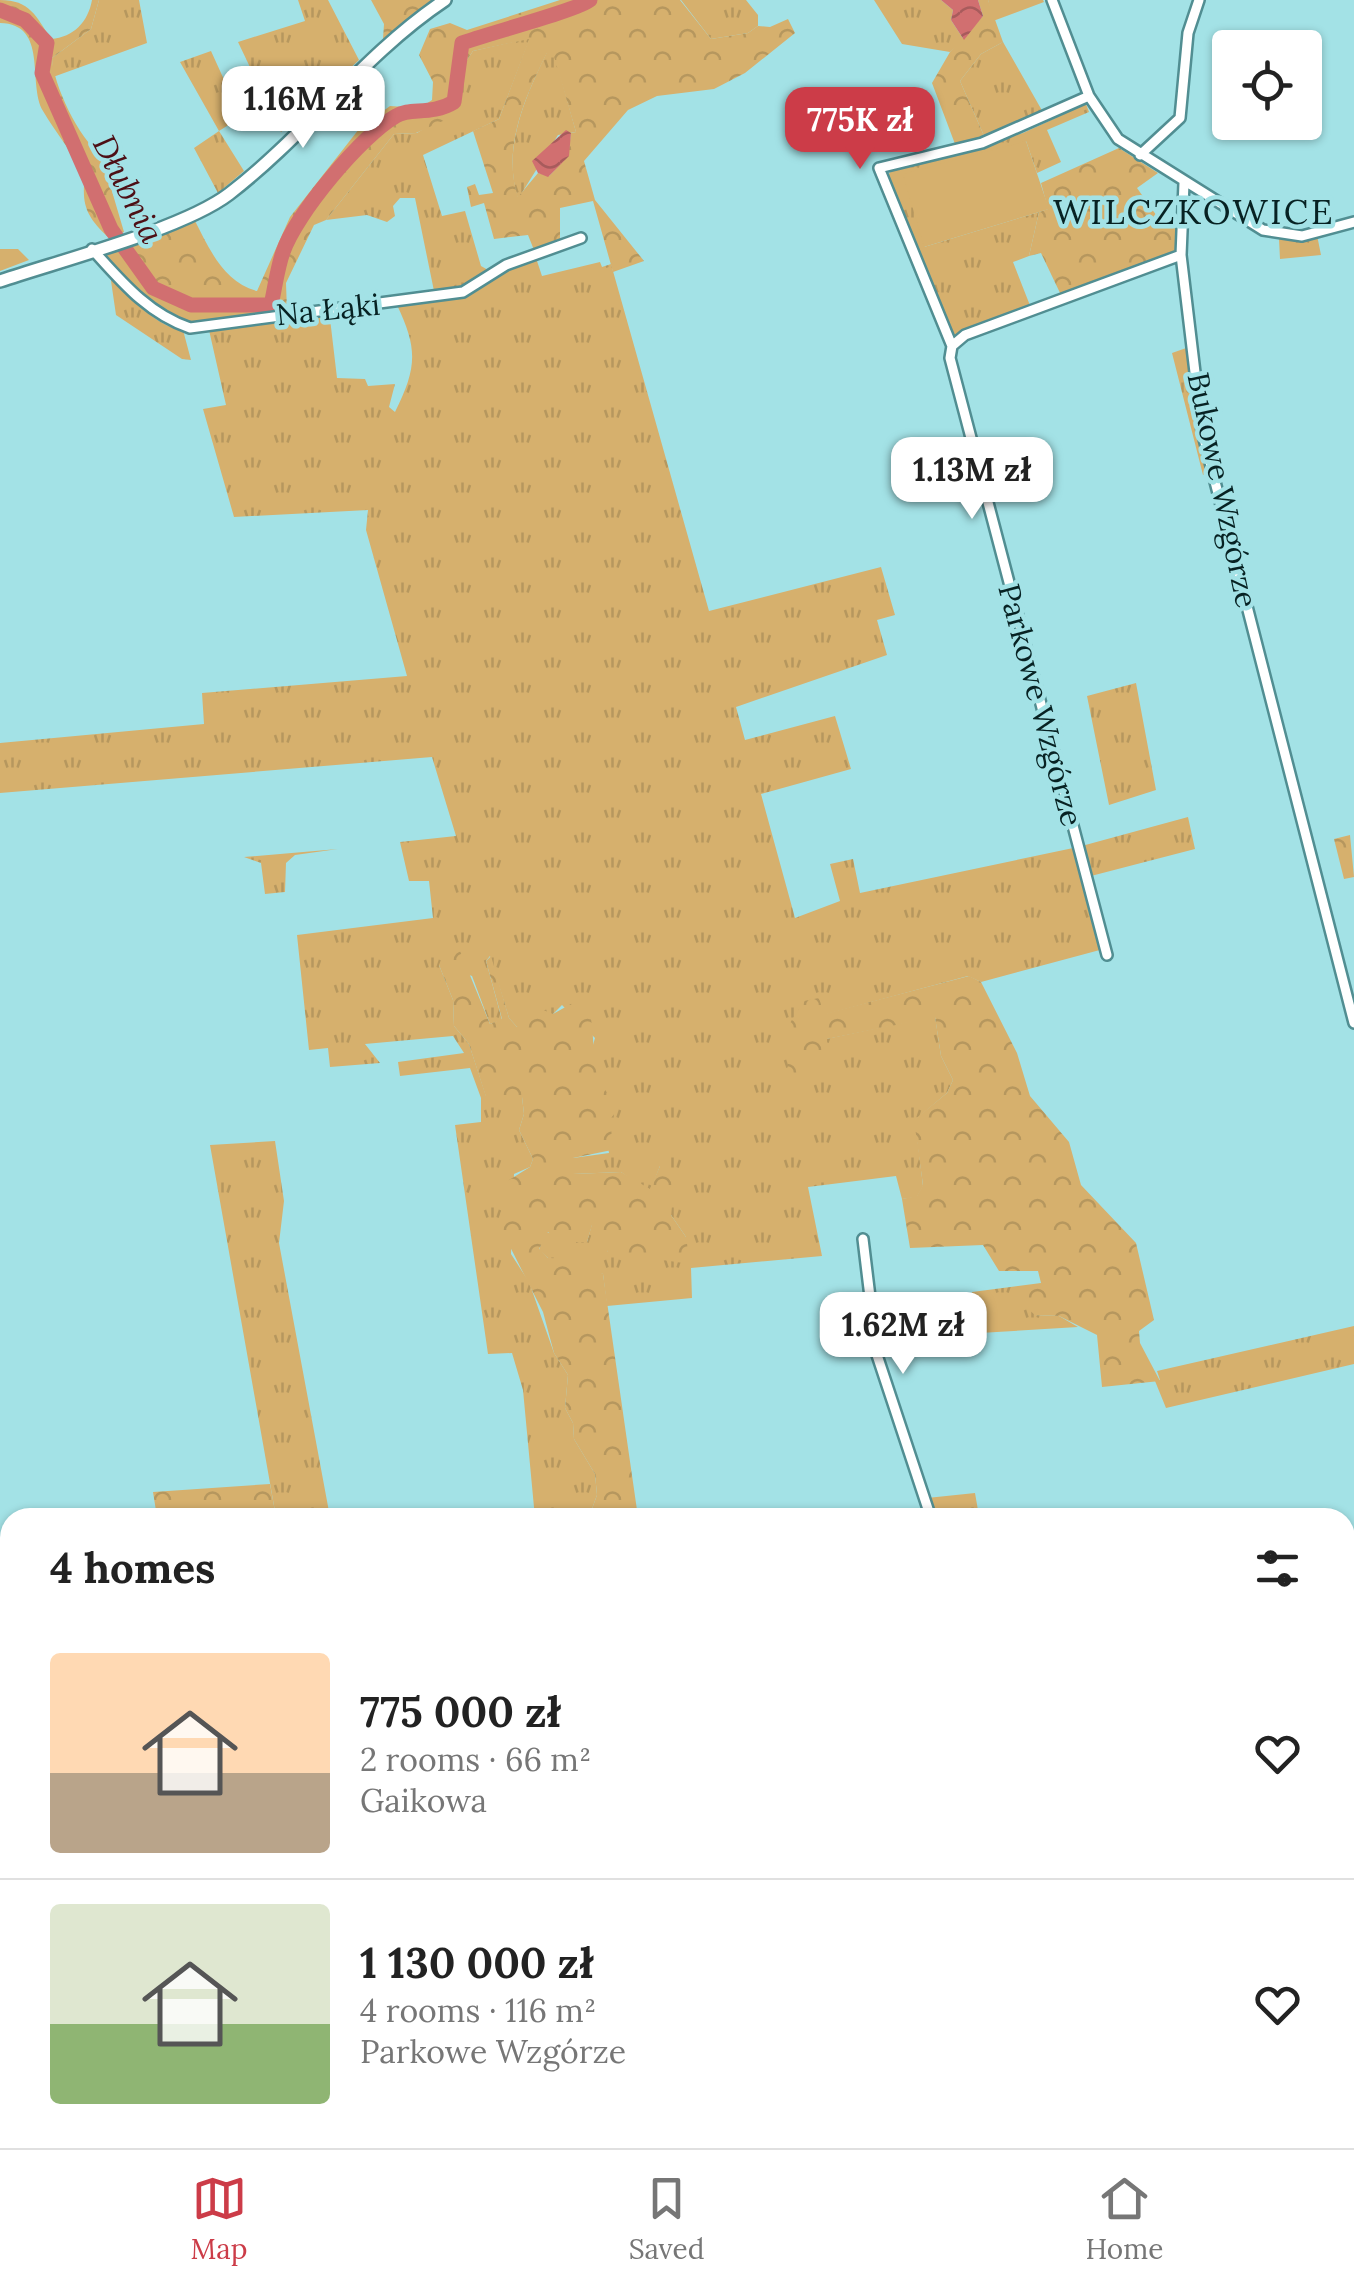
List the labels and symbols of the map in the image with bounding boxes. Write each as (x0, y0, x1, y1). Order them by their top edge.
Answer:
pin: 1.16M zł (200, 66, 406, 151)
pin: 775K zł (768, 87, 952, 172)
water label: Dłubnia (84, 128, 173, 250)
district label: WILCZKOWICE (1053, 189, 1335, 234)
street label: Na Łąki (274, 285, 382, 333)
street label: Bukowe Wzgórze (1179, 369, 1266, 611)
pin: 1.13M zł (869, 437, 1075, 522)
street label: Parkowe Wzgórze (989, 579, 1092, 830)
pin: 1.62M zł (800, 1292, 1006, 1377)

